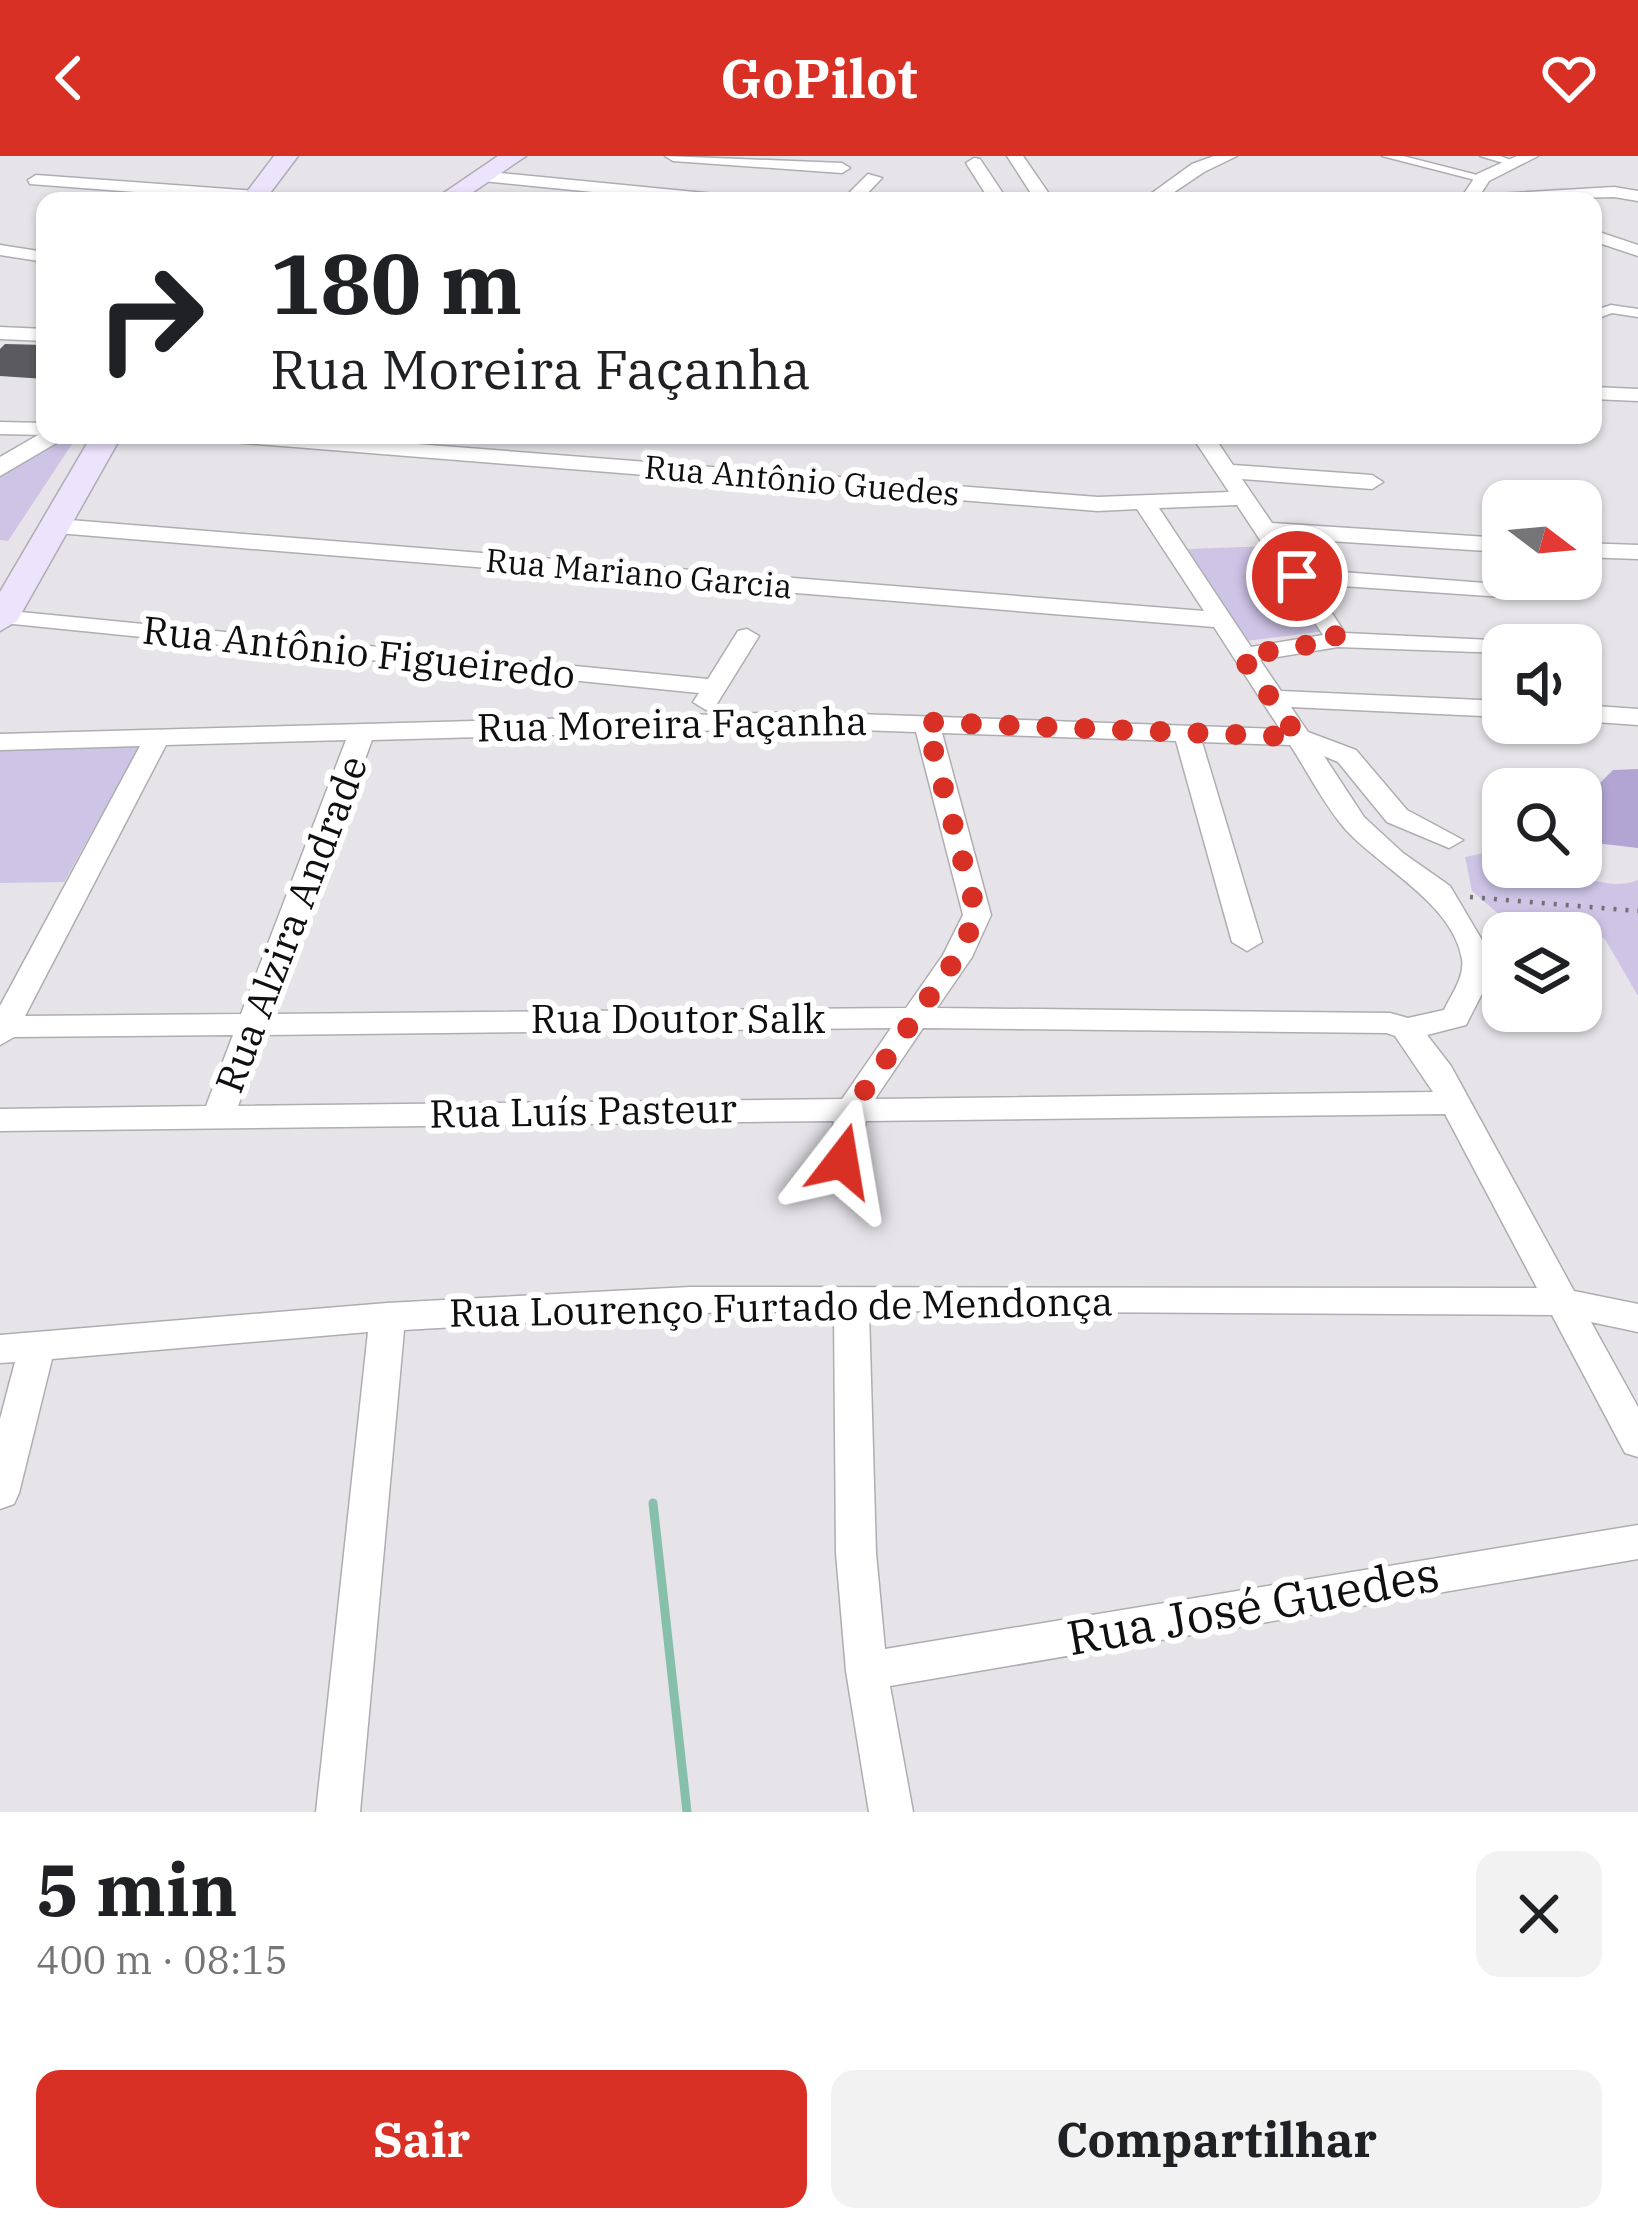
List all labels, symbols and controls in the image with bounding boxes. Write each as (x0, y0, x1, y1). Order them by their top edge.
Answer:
text: GoPilot (720, 43, 918, 113)
icon: back (36, 45, 102, 111)
icon: heart (1536, 45, 1602, 111)
text: 180 m (270, 228, 522, 337)
icon: right (72, 240, 228, 396)
text: Rua Moreira Façanha (270, 334, 811, 404)
street label: Rua Antônio Guedes (643, 444, 961, 515)
north arrow (1482, 480, 1602, 600)
map controls (1482, 480, 1602, 1032)
pin (1246, 525, 1348, 627)
street label: Rua Mariano Garcia (484, 538, 794, 607)
icon: arrive (1264, 543, 1330, 609)
street label: Rua Antônio Figueiredo (140, 603, 578, 700)
button: sound (1482, 624, 1602, 744)
street label: Rua Moreira Façanha (476, 695, 868, 752)
street label: Rua Alzira Andrade (203, 748, 378, 1100)
button: search (1482, 768, 1602, 888)
button: layers (1482, 912, 1602, 1032)
street label: Rua Doutor Salk (531, 993, 826, 1044)
street label: Rua Luís Pasteur (429, 1082, 737, 1139)
position arrow (779, 1098, 905, 1224)
street label: Rua Lourenço Furtado de Mendonça (449, 1275, 1113, 1338)
street label: Rua José Guedes (1062, 1542, 1444, 1668)
text: 5 min (36, 1842, 238, 1936)
button: close (1476, 1851, 1602, 1977)
text: 400 m · 08:15 (36, 1934, 288, 1985)
button: Sair (36, 2070, 807, 2208)
button: Compartilhar (831, 2070, 1602, 2208)

